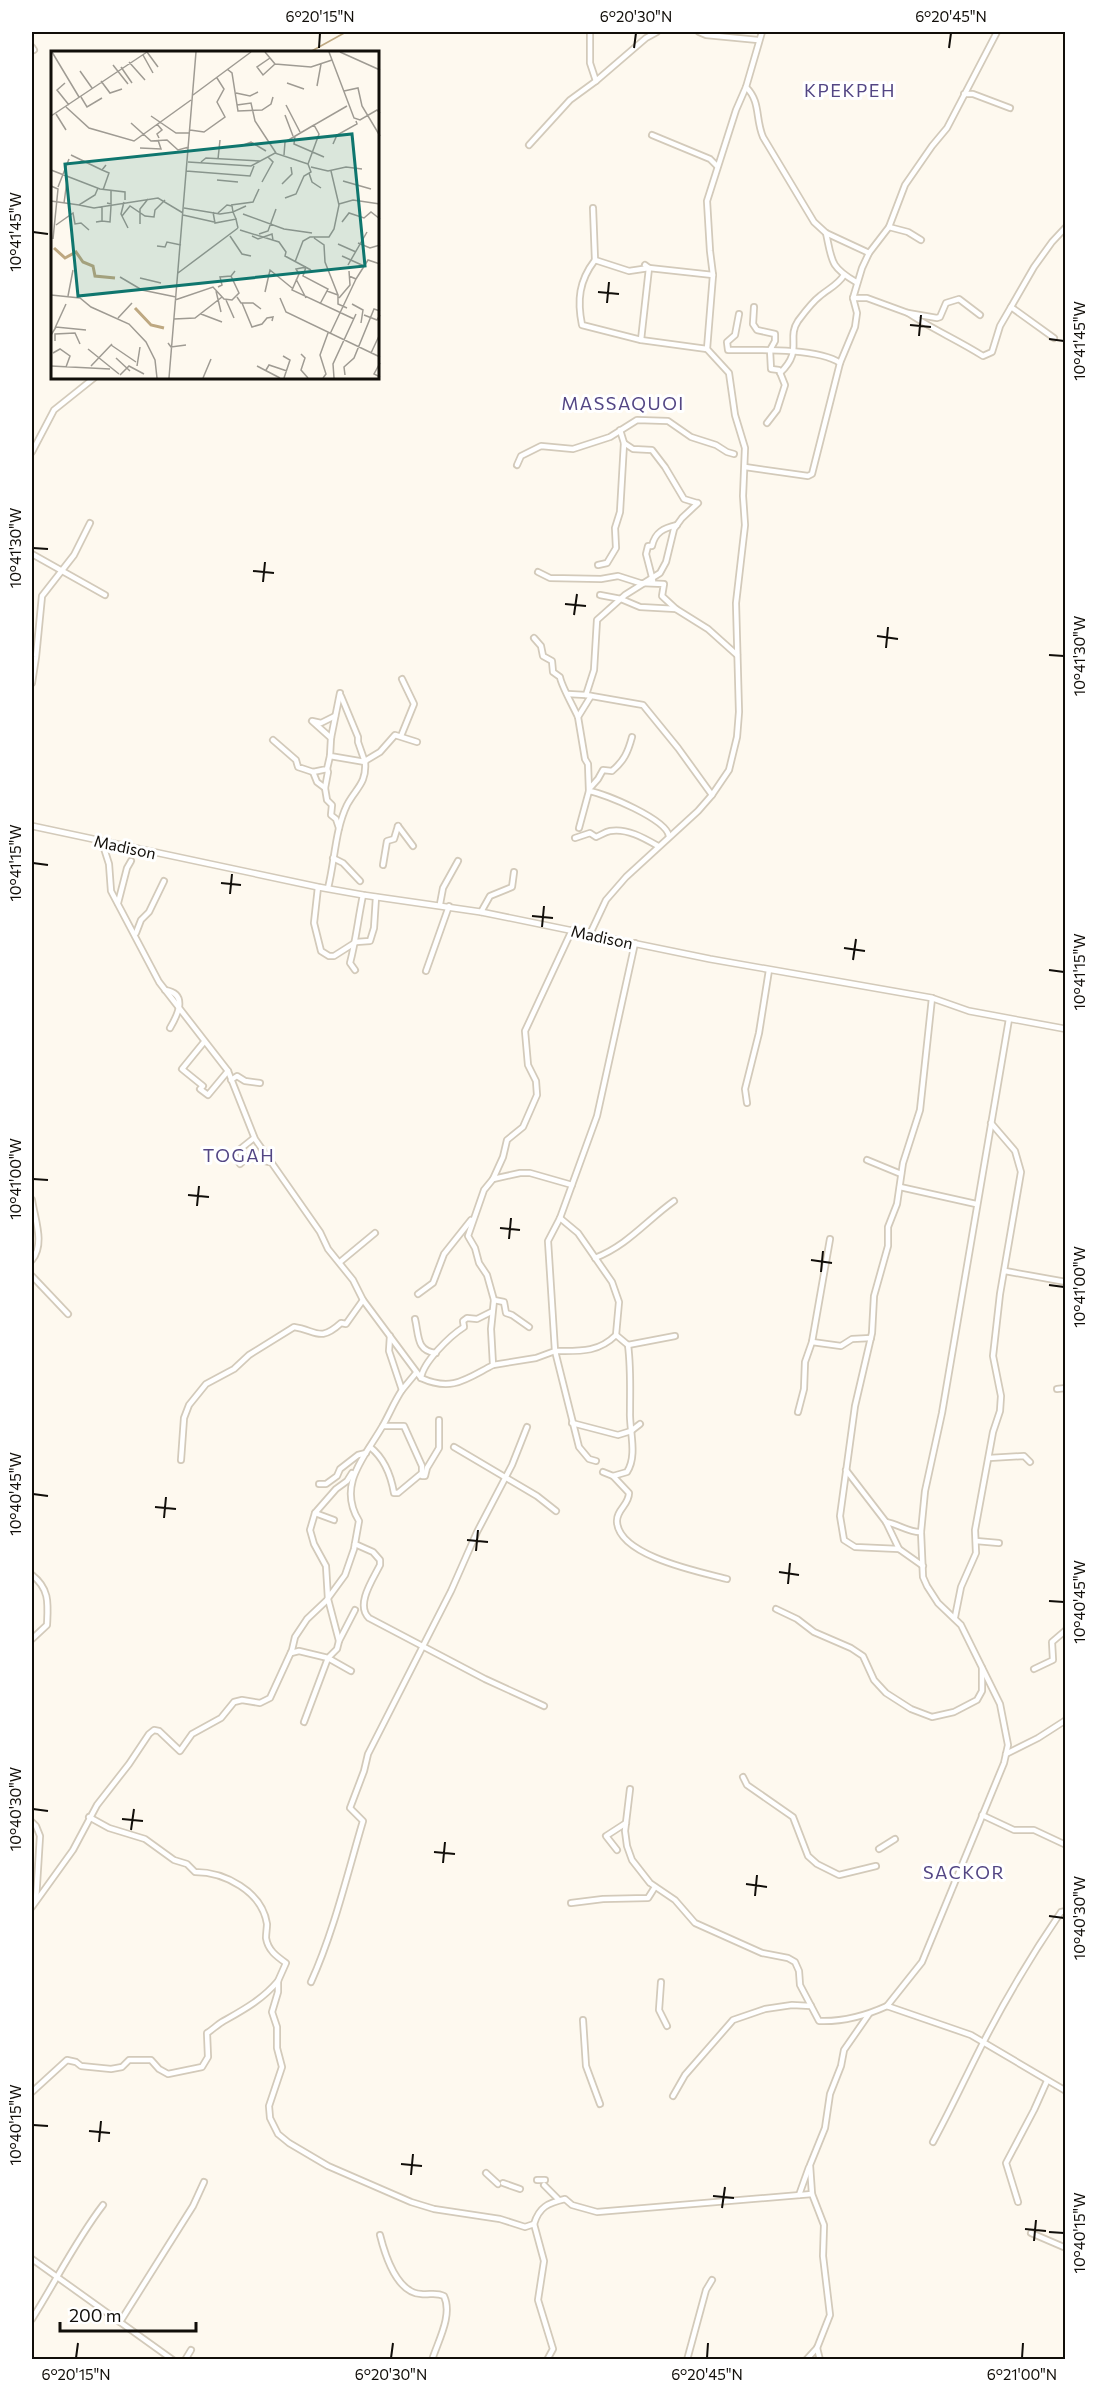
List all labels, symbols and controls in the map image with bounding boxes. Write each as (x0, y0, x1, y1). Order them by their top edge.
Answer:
text: 6°20'15"N (285, 7, 355, 25)
text: 6°20'30"N (600, 7, 672, 25)
text: 6°20'45"N (915, 7, 987, 25)
inset map (51, 51, 380, 380)
district label: KPEKPEH (804, 79, 896, 101)
text: 10°41'45"W (6, 192, 24, 272)
text: 10°41'45"W (1070, 301, 1088, 381)
district label: MASSAQUOI (561, 392, 685, 414)
text: 10°41'30"W (6, 508, 24, 588)
text: 10°41'30"W (1070, 616, 1088, 696)
text: 10°41'15"W (6, 824, 24, 902)
street label: Madison (92, 831, 158, 862)
street label: Madison (569, 921, 635, 952)
text: 10°41'15"W (1070, 933, 1088, 1011)
text: 10°41'00"W (6, 1138, 24, 1220)
district label: TOGAH (203, 1144, 275, 1166)
text: 10°41'00"W (1070, 1246, 1088, 1328)
text: 10°40'45"W (6, 1452, 24, 1536)
text: 10°40'45"W (1070, 1560, 1088, 1644)
text: 10°40'30"W (6, 1767, 24, 1851)
district label: SACKOR (923, 1861, 1005, 1883)
text: 10°40'30"W (1070, 1876, 1088, 1960)
text: 10°40'15"W (6, 2085, 24, 2165)
text: 10°40'15"W (1070, 2193, 1088, 2273)
scale bar (60, 2295, 196, 2333)
text: 200 m (69, 2304, 122, 2326)
text: 6°20'15"N (41, 2365, 111, 2383)
text: 6°20'30"N (355, 2365, 427, 2383)
text: 6°20'45"N (671, 2365, 743, 2383)
text: 6°21'00"N (987, 2365, 1057, 2383)

